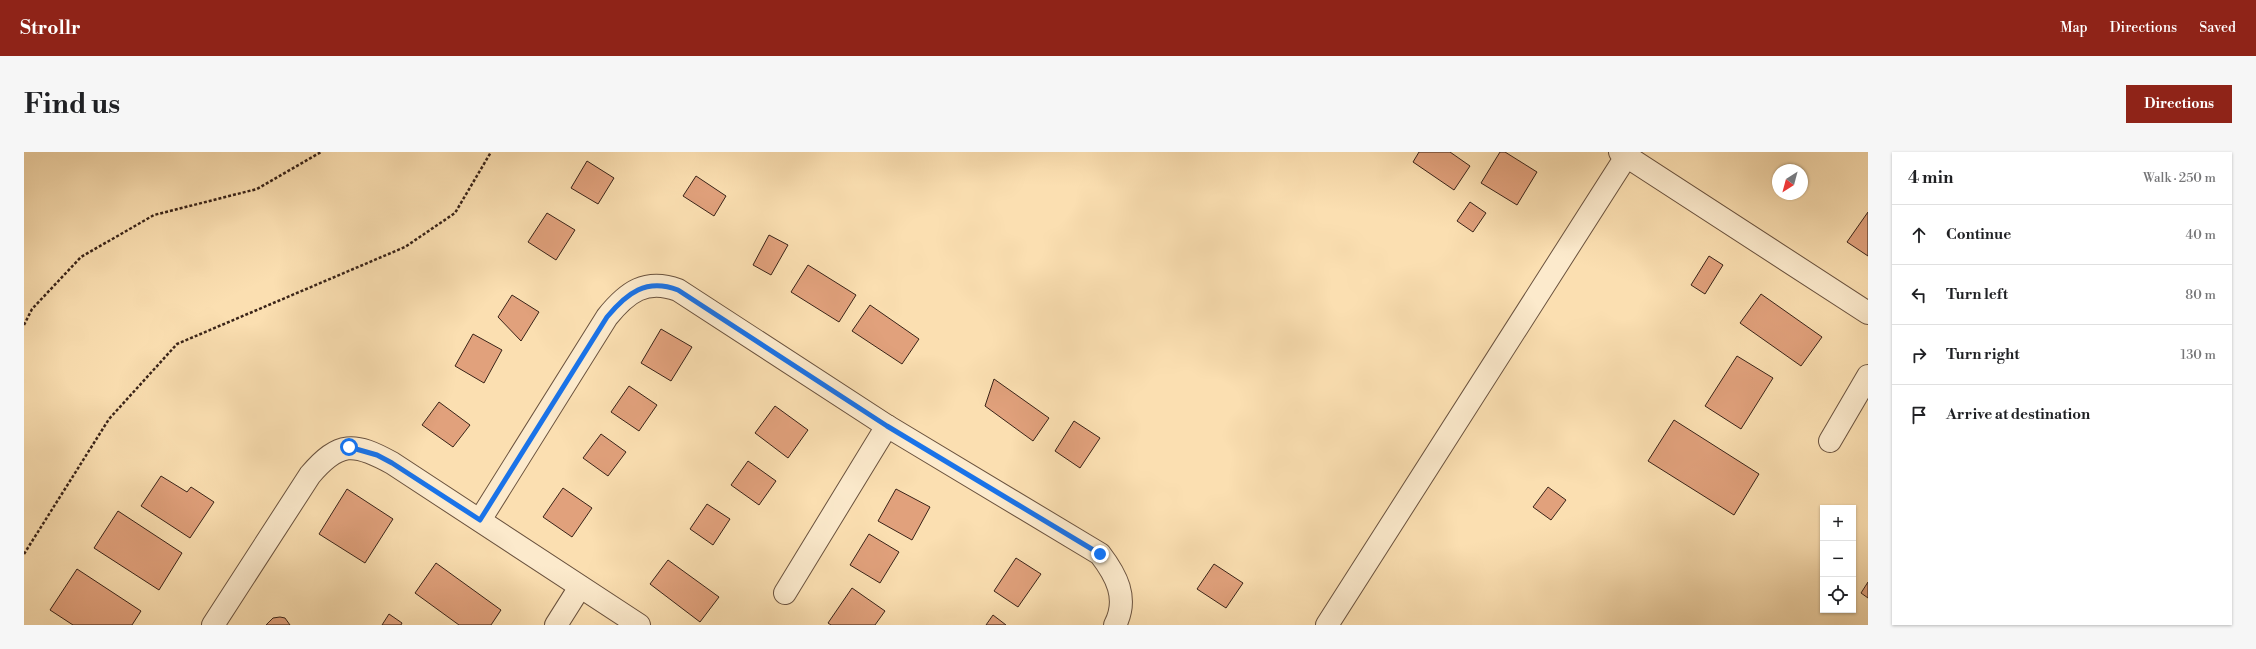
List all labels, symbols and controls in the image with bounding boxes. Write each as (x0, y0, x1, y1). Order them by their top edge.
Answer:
text: Strollr (20, 16, 81, 40)
text: Map (2060, 19, 2088, 37)
text: Directions (2110, 19, 2177, 37)
text: Saved (2199, 19, 2236, 37)
button: Directions (2126, 85, 2232, 123)
text: Find us (24, 87, 120, 122)
north arrow (1772, 164, 1808, 200)
text: 4 min (1908, 167, 1953, 189)
text: Walk · 250 m (2143, 170, 2216, 186)
icon: ahead (1908, 224, 1930, 246)
text: Continue (1946, 225, 2011, 244)
text: 40 m (2186, 227, 2216, 243)
icon: left (1908, 284, 1930, 306)
text: Turn left (1946, 285, 2008, 304)
text: 80 m (2185, 287, 2216, 303)
icon: right (1908, 344, 1930, 366)
text: Turn right (1946, 345, 2020, 364)
text: 130 m (2181, 347, 2216, 363)
icon: arrive (1908, 404, 1930, 426)
text: Arrive at destination (1946, 405, 2090, 424)
route start (340, 438, 358, 456)
map controls (1820, 505, 1856, 613)
button: + (1820, 505, 1856, 541)
button: − (1820, 541, 1856, 577)
route end (1091, 545, 1109, 563)
button: locate (1820, 577, 1856, 613)

